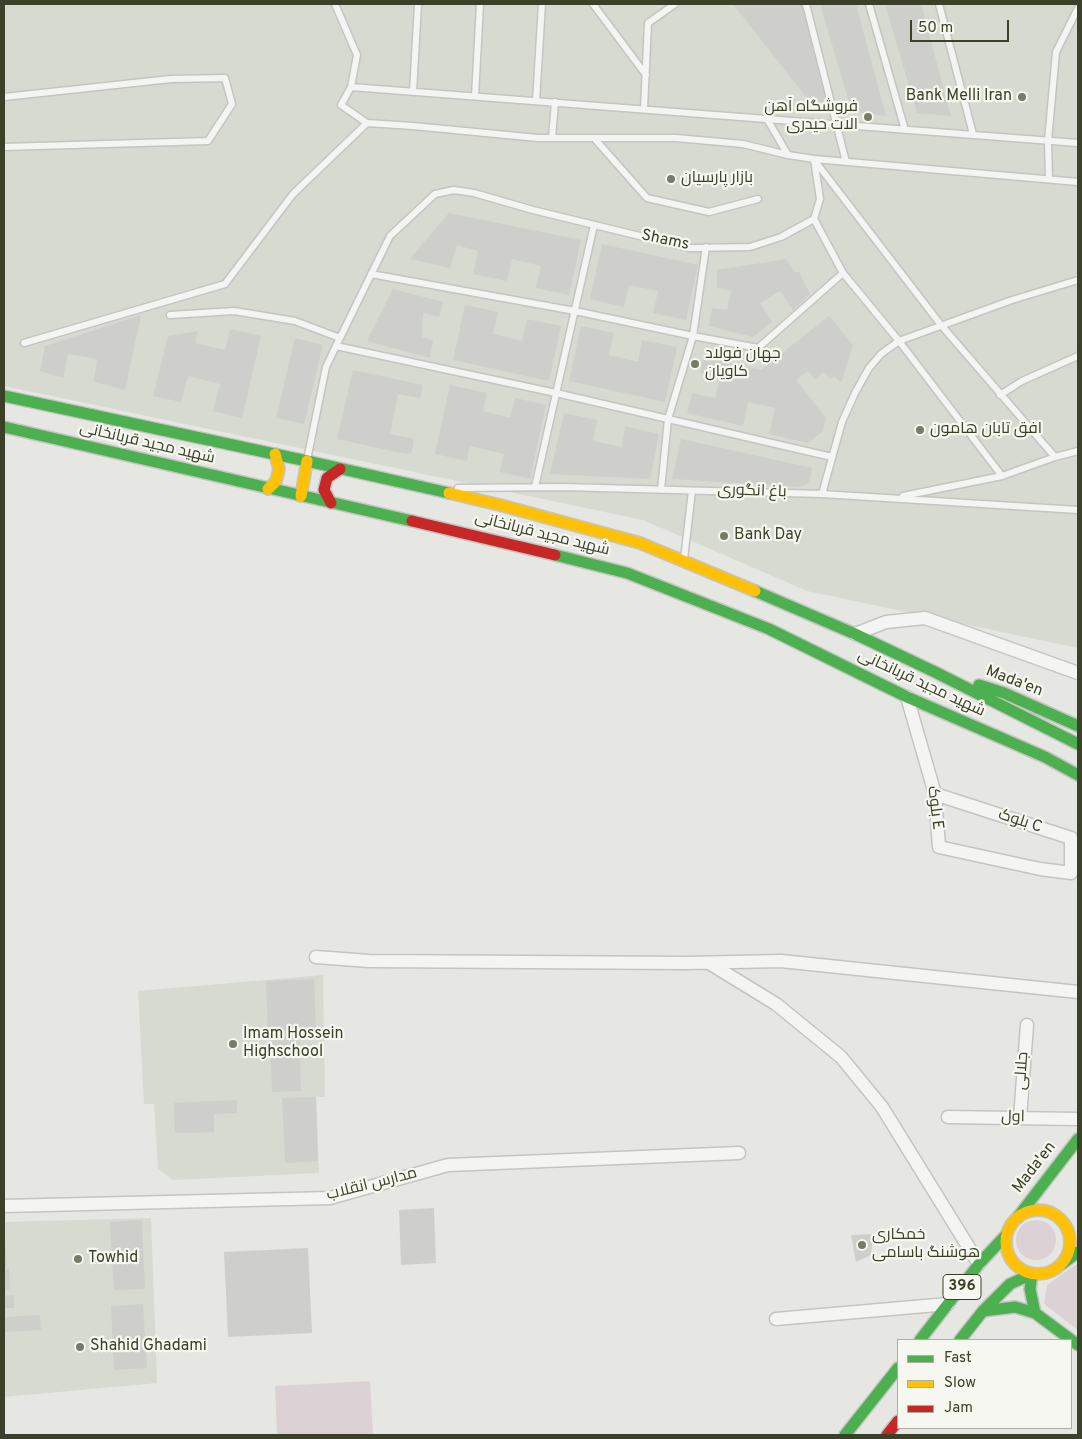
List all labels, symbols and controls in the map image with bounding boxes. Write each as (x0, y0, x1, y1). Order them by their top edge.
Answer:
scale bar (912, 10, 1011, 42)
text: 50 m (918, 19, 953, 38)
place label: Bank Melli Iran (906, 87, 1012, 107)
marker: Bank Melli Iran (1016, 91, 1028, 103)
place label: فروشگاه آهن الات حیدری (764, 98, 858, 136)
marker: فروشگاه آهن الات حیدری (862, 111, 874, 123)
place label: بازار پارسیان (681, 169, 753, 189)
marker: بازار پارسیان (665, 173, 677, 185)
street label: Shams (639, 227, 691, 255)
place label: جهان فولاد کاویان (705, 345, 781, 383)
marker: جهان فولاد کاویان (689, 358, 701, 370)
street label: شهید مجید قربانخانی (77, 419, 217, 469)
place label: افق تابان هامون (930, 420, 1042, 440)
marker: افق تابان هامون (914, 424, 926, 436)
street label: باغ انگوری (717, 481, 787, 503)
street label: شهید مجید قربانخانی (473, 509, 611, 561)
place label: Bank Day (734, 526, 802, 546)
marker: Bank Day (718, 530, 730, 542)
street label: شهید مجید قربانخانی (854, 646, 988, 722)
street label: Mada'en (983, 662, 1045, 702)
street label: بلوک E (922, 785, 946, 831)
street label: بلوک C (996, 806, 1044, 838)
place label: Imam Hossein Highschool (243, 1025, 344, 1063)
marker: Imam Hossein Highschool (227, 1038, 239, 1050)
street label: جلالی (1012, 1051, 1034, 1091)
street label: اول (1001, 1108, 1025, 1128)
street label: Mada'en (1009, 1139, 1061, 1197)
street label: مدارس انقلاب (325, 1164, 419, 1206)
place label: خمکاری هوشنگ باسامی (872, 1226, 980, 1264)
marker: خمکاری هوشنگ باسامی (856, 1239, 868, 1251)
place label: Towhid (88, 1249, 138, 1269)
marker: Towhid (72, 1253, 84, 1265)
road number: 396 (943, 1274, 981, 1300)
place label: Shahid Ghadami (90, 1337, 207, 1357)
legend (897, 1339, 1072, 1429)
marker: Shahid Ghadami (74, 1341, 86, 1353)
text: Fast (944, 1349, 972, 1368)
text: Slow (944, 1374, 976, 1393)
text: Jam (944, 1399, 973, 1418)

